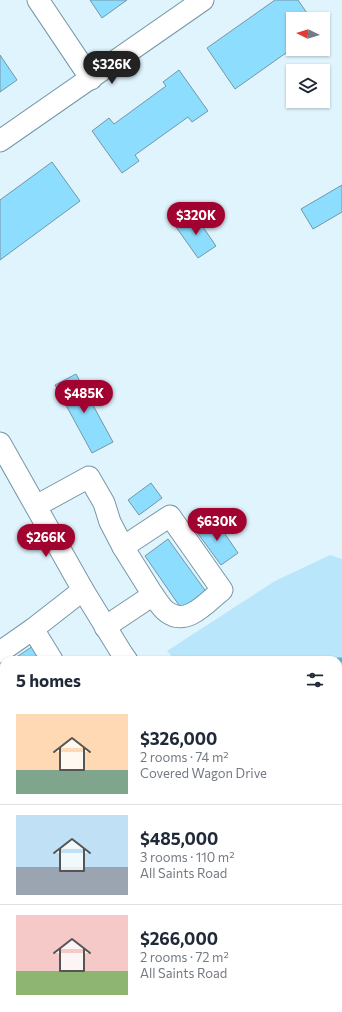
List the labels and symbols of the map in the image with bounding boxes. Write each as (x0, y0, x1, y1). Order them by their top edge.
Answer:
north arrow (286, 12, 330, 56)
pin: $326K (84, 51, 140, 85)
pin: $320K (168, 202, 224, 236)
pin: $485K (56, 380, 112, 414)
pin: $630K (189, 508, 245, 542)
pin: $266K (18, 524, 74, 558)

